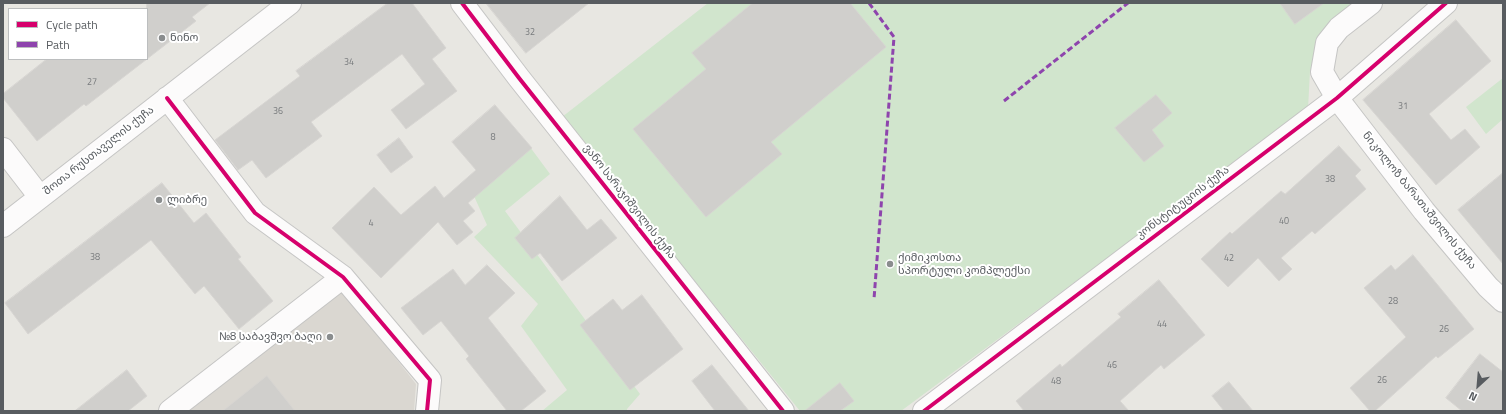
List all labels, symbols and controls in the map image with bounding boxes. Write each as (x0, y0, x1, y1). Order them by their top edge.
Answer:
legend (8, 8, 148, 60)
text: Cycle path (46, 15, 98, 34)
house number: 32 (525, 28, 535, 38)
place label: ნინო (170, 31, 198, 45)
marker: ნინო (157, 33, 167, 43)
text: Path (46, 35, 70, 54)
house number: 34 (344, 58, 354, 68)
house number: 27 (87, 78, 97, 88)
house number: 31 (1398, 102, 1408, 112)
street label: შოთა რუსთაველის ქუჩა (41, 104, 157, 198)
house number: 36 (273, 107, 283, 117)
street label: ნიკოლოზ ბარათაშვილის ქუჩა (1359, 129, 1479, 273)
house number: 8 (490, 133, 496, 143)
street label: ვანო სარაჯიშვილის ქუჩა (580, 142, 678, 262)
street label: კონსტიტუციის ქუჩა (1134, 164, 1232, 242)
house number: 38 (1325, 175, 1335, 185)
place label: ლიბრე (167, 193, 207, 207)
marker: ლიბრე (154, 195, 164, 205)
house number: 40 (1279, 217, 1289, 227)
house number: 4 (368, 219, 374, 229)
place label: ქიმიკოსთა სპორტული კომპლექსი (898, 251, 1030, 277)
house number: 38 (90, 253, 100, 263)
house number: 42 (1224, 254, 1234, 264)
marker: ქიმიკოსთა სპორტული კომპლექსი (885, 259, 895, 269)
house number: 28 (1388, 297, 1398, 307)
house number: 44 (1157, 320, 1167, 330)
house number: 26 (1439, 325, 1449, 335)
place label: №8 საბავშვო ბაღი (219, 330, 322, 344)
marker: №8 საბავშვო ბაღი (325, 332, 335, 342)
house number: 46 (1107, 361, 1117, 371)
north arrow (1458, 366, 1498, 406)
house number: 26 (1377, 376, 1387, 386)
house number: 48 (1051, 377, 1061, 387)
text: N (1466, 388, 1480, 406)

